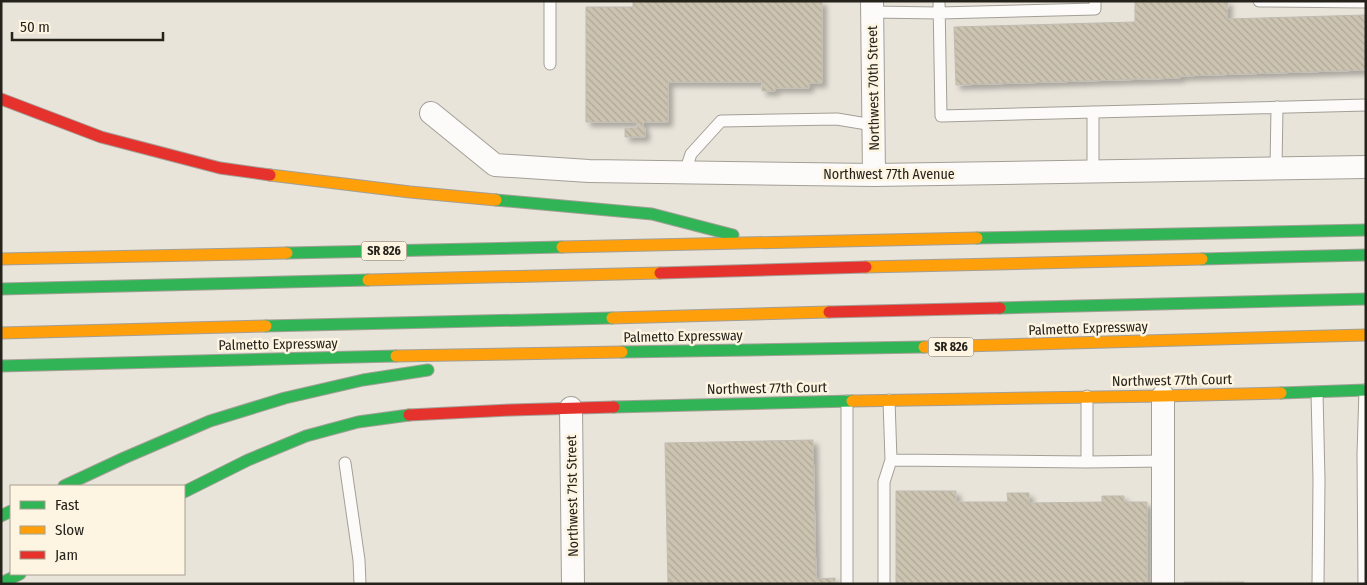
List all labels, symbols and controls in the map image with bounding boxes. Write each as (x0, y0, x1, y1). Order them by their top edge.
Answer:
scale bar (12, 10, 164, 42)
text: 50 m (20, 18, 50, 36)
street label: Northwest 70th Street (864, 25, 883, 151)
street label: Northwest 77th Avenue (823, 166, 955, 183)
road number: SR 826 (362, 242, 406, 260)
street label: Palmetto Expressway (1028, 318, 1149, 339)
street label: Palmetto Expressway (623, 327, 744, 346)
street label: Palmetto Expressway (218, 335, 339, 354)
road number: SR 826 (928, 338, 974, 357)
street label: Northwest 77th Court (1112, 371, 1233, 390)
street label: Northwest 77th Court (707, 379, 828, 398)
street label: Northwest 71st Street (563, 435, 582, 557)
legend (10, 485, 185, 575)
text: Fast (55, 496, 79, 514)
text: Slow (55, 521, 84, 539)
text: Jam (55, 546, 78, 564)

